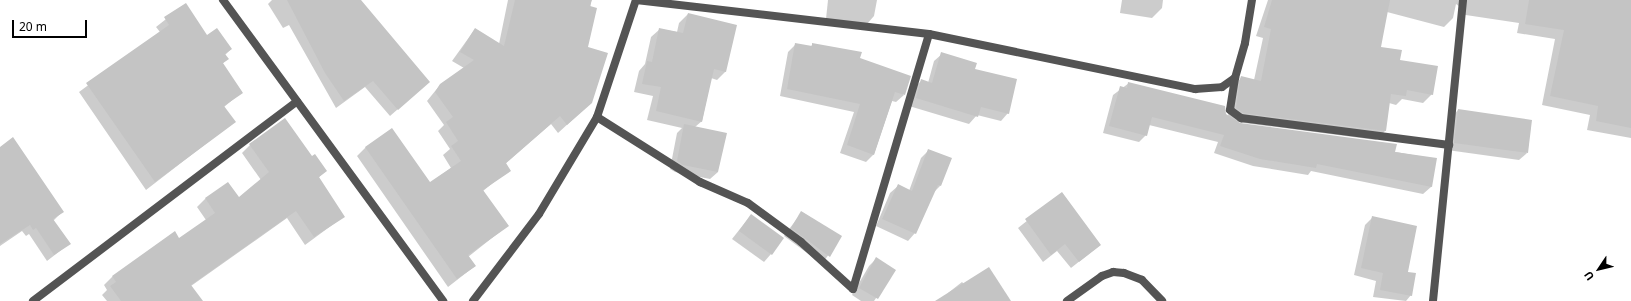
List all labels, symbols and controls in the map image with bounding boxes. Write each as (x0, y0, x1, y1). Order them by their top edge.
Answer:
scale bar (14, 12, 89, 38)
text: 20 m (19, 18, 47, 35)
north arrow (1579, 249, 1619, 289)
text: U (1580, 268, 1597, 284)

